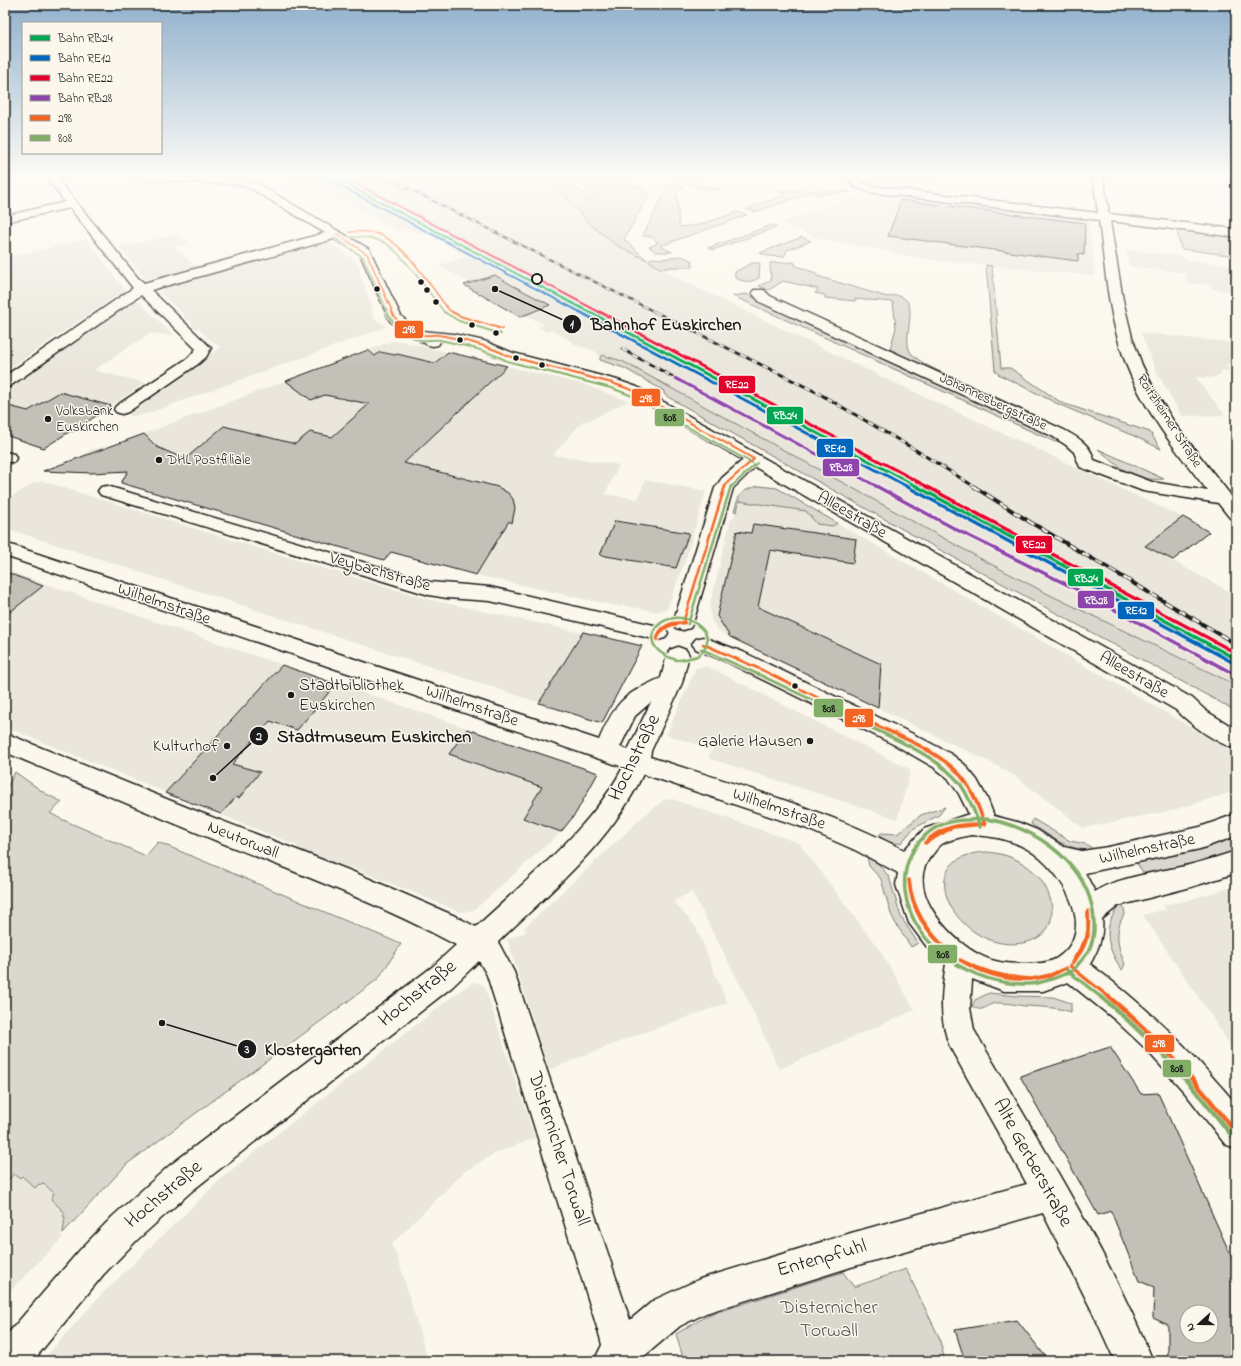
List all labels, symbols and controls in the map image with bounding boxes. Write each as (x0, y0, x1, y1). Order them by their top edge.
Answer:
legend (22, 22, 162, 154)
text: Bahn RB24 (57, 30, 113, 48)
text: Bahn RE12 (57, 50, 111, 68)
text: Bahn RE22 (57, 70, 113, 88)
text: Bahn RB28 (57, 90, 113, 108)
text: 298 (58, 110, 73, 128)
text: 808 (58, 130, 73, 148)
unlabelled marker (531, 273, 543, 285)
unlabelled marker (416, 277, 426, 287)
unlabelled marker (372, 284, 382, 294)
unlabelled marker (422, 285, 432, 295)
unlabelled marker (431, 297, 441, 307)
callout: Bahnhof Euskirchen (562, 309, 749, 339)
text: Bahnhof Euskirchen (590, 313, 741, 339)
text: 1 (570, 316, 574, 334)
line badge: 298 (394, 320, 424, 339)
unlabelled marker (467, 320, 477, 330)
text: 298 (402, 322, 416, 338)
unlabelled marker (491, 328, 501, 338)
unlabelled marker (455, 335, 465, 345)
unlabelled marker (511, 353, 521, 363)
unlabelled marker (537, 360, 547, 370)
street label: Johannesbergstraße (935, 368, 1051, 437)
street label: Roitzheimer Straße (1131, 370, 1208, 472)
line badge: RE22 (718, 375, 756, 394)
text: RE22 (724, 377, 749, 393)
line badge: 298 (631, 388, 661, 407)
text: 298 (639, 391, 653, 407)
place label: Volksbank Euskirchen (55, 401, 119, 438)
line badge: RB24 (766, 406, 804, 425)
line badge: 808 (654, 408, 685, 427)
text: RB24 (772, 408, 797, 424)
text: 808 (662, 410, 677, 426)
marker: Volksbank Euskirchen (43, 414, 53, 424)
line badge: RE12 (816, 438, 854, 458)
text: RE12 (823, 441, 846, 457)
place label: DHL Postfiliale (166, 450, 251, 471)
marker: DHL Postfiliale (154, 455, 164, 465)
line badge: RB28 (822, 458, 860, 477)
text: RB28 (828, 460, 853, 476)
street label: Alleestraße (813, 485, 892, 545)
line badge: RE22 (1015, 535, 1053, 554)
text: RE22 (1021, 537, 1046, 553)
street label: Veybachstraße (325, 545, 434, 599)
line badge: RB24 (1067, 568, 1104, 587)
text: RB24 (1073, 571, 1098, 587)
street label: Wilhelmstraße (114, 576, 214, 632)
line badge: RB28 (1077, 590, 1115, 609)
text: RB28 (1083, 593, 1108, 609)
line badge: RE12 (1117, 601, 1155, 620)
text: RE12 (1124, 603, 1147, 619)
street label: Alleestraße (1095, 645, 1174, 705)
place label: Stadtbibliothek Euskirchen (299, 673, 405, 718)
street label: Wilhelmstraße (422, 678, 522, 734)
unlabelled marker (790, 681, 800, 691)
marker: Stadtbibliothek Euskirchen (286, 690, 296, 700)
line badge: 808 (813, 698, 844, 718)
text: 808 (821, 701, 836, 717)
line badge: 298 (844, 708, 874, 728)
street label: Hochstraße (601, 709, 669, 806)
text: 298 (852, 711, 866, 727)
callout: Stadtmuseum Euskirchen (249, 721, 479, 751)
text: Stadtmuseum Euskirchen (277, 725, 471, 751)
text: 2 (255, 728, 262, 746)
place label: Galerie Hausen (698, 729, 802, 754)
place label: Kulturhof (153, 734, 219, 759)
marker: Galerie Hausen (805, 736, 815, 746)
marker: Kulturhof (222, 741, 232, 751)
street label: Wilhelmstraße (729, 781, 829, 837)
street label: Neutorwall (204, 814, 282, 866)
street label: Wilhelmstraße (1097, 827, 1197, 871)
line badge: 808 (927, 944, 958, 964)
text: 808 (935, 947, 950, 963)
street label: Hochstraße (372, 953, 464, 1035)
callout: Klostergarten (237, 1034, 369, 1064)
line badge: 298 (1144, 1034, 1175, 1053)
text: 298 (1152, 1036, 1166, 1052)
text: Klostergarten (265, 1038, 361, 1065)
text: 3 (244, 1041, 250, 1059)
line badge: 808 (1162, 1059, 1192, 1078)
text: 808 (1169, 1061, 1184, 1077)
street label: Disternicher Torwall (519, 1067, 597, 1230)
street label: Alte Gerberstraße (985, 1093, 1079, 1233)
street label: Hochstraße (119, 1154, 209, 1236)
street label: Entenpfuhl (774, 1232, 870, 1286)
park label: Disternicher Torwall (779, 1294, 878, 1346)
north arrow (1179, 1304, 1219, 1344)
text: N (1182, 1321, 1199, 1334)

